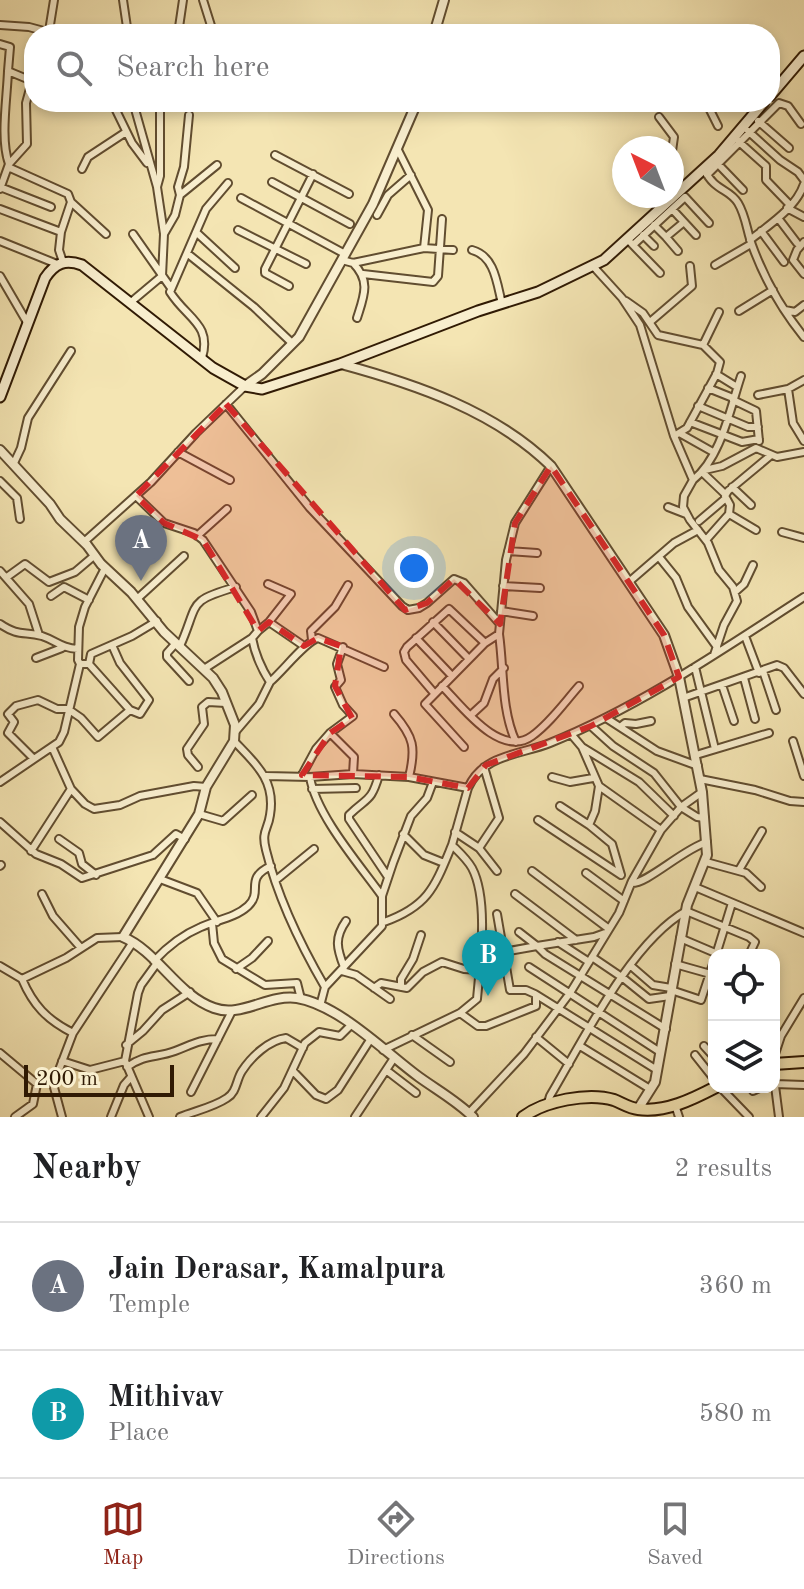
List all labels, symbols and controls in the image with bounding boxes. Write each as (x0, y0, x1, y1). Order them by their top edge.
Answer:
search box (24, 24, 780, 112)
icon: search (52, 46, 96, 90)
text: Search here (116, 53, 270, 83)
north arrow (612, 136, 684, 208)
pin: A (115, 515, 167, 581)
your location (394, 548, 434, 588)
pin: B (462, 930, 514, 996)
map controls (708, 949, 780, 1093)
button: locate (708, 949, 780, 1021)
button: layers (708, 1021, 780, 1093)
scale bar (24, 1061, 174, 1097)
text: 200 m (36, 1068, 98, 1090)
text: Nearby (32, 1152, 142, 1186)
text: 2 results (674, 1156, 772, 1182)
text: Jain Derasar, Kamalpura (108, 1255, 445, 1285)
text: A (48, 1273, 68, 1299)
text: 360 m (699, 1273, 772, 1299)
text: Temple (108, 1292, 190, 1318)
text: Mithivav (108, 1383, 225, 1413)
text: B (49, 1401, 67, 1427)
text: 580 m (699, 1401, 772, 1427)
text: Place (108, 1420, 169, 1446)
tab: Map (101, 1497, 145, 1572)
tab: Directions (347, 1497, 445, 1572)
tab: Saved (647, 1497, 703, 1572)

